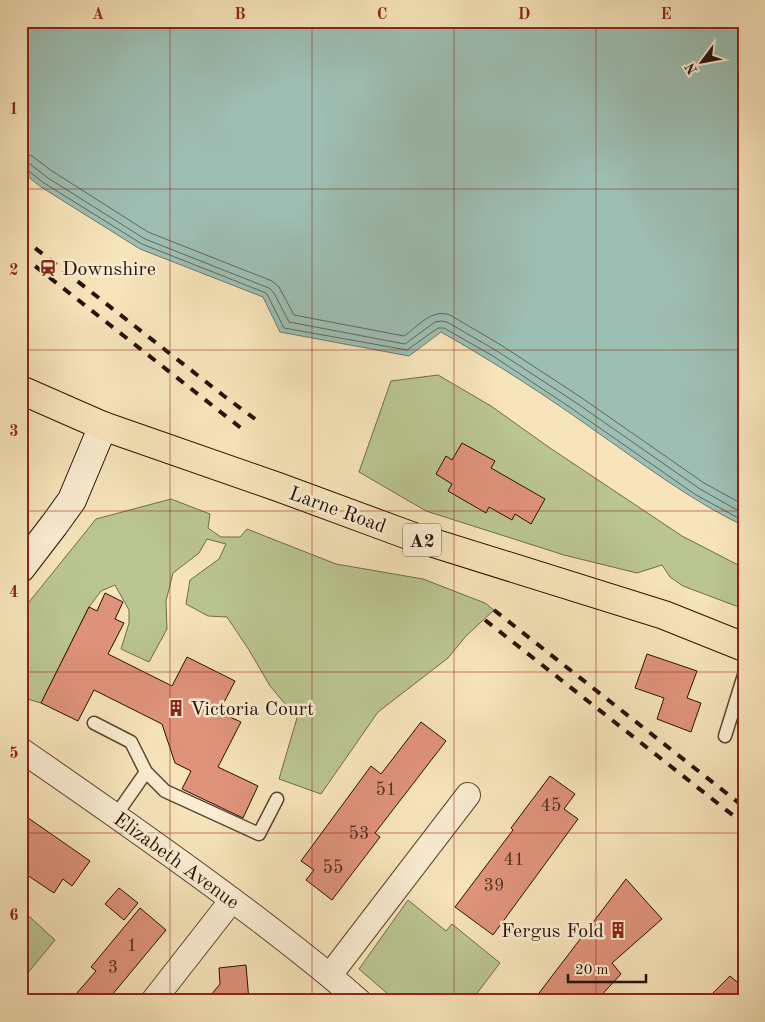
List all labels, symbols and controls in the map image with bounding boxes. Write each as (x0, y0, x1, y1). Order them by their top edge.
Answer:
text: A (92, 7, 104, 23)
text: B (234, 7, 246, 23)
text: C (377, 7, 387, 23)
text: D (518, 7, 530, 23)
text: E (660, 7, 672, 23)
north arrow (678, 38, 728, 88)
text: N (683, 60, 701, 77)
text: 1 (9, 102, 19, 118)
station icon: Downshire (38, 258, 58, 278)
place label: Downshire (62, 260, 156, 280)
text: 2 (9, 263, 19, 279)
text: 3 (9, 424, 19, 440)
street label: Larne Road (286, 484, 388, 538)
road number: A2 (403, 524, 441, 556)
text: 4 (9, 585, 19, 601)
building icon: Victoria Court (166, 698, 186, 718)
place label: Victoria Court (190, 700, 314, 720)
text: 5 (9, 746, 19, 762)
house number: 51 (376, 781, 396, 799)
house number: 45 (541, 797, 561, 815)
street label: Elizabeth Avenue (109, 810, 242, 914)
house number: 53 (349, 825, 369, 843)
house number: 41 (504, 851, 524, 869)
house number: 55 (323, 859, 343, 877)
house number: 39 (484, 877, 504, 895)
text: 6 (9, 908, 19, 924)
building icon: Fergus Fold (608, 920, 628, 940)
place label: Fergus Fold (501, 922, 604, 942)
house number: 1 (127, 937, 137, 955)
scale bar (568, 952, 645, 984)
house number: 3 (108, 959, 118, 977)
text: 20 m (575, 963, 609, 978)

